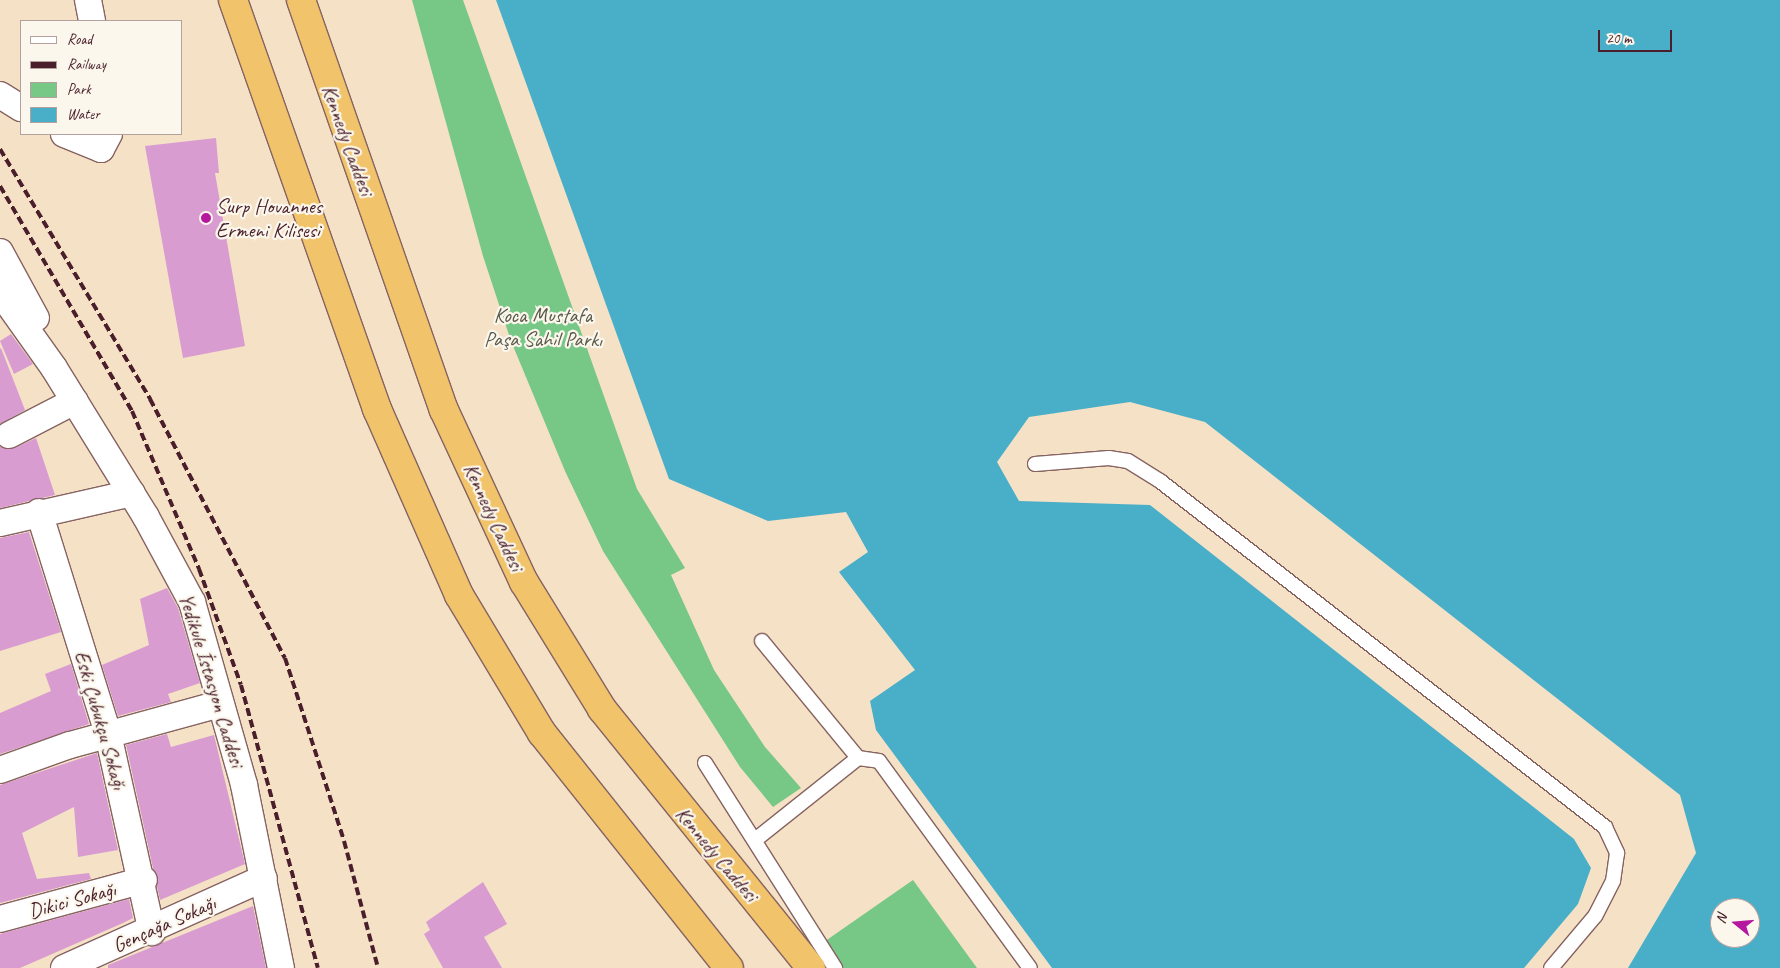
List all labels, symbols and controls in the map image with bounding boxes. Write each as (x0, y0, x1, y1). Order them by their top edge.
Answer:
legend (20, 20, 182, 135)
scale bar (1600, 20, 1674, 52)
text: 20 m (1606, 29, 1632, 48)
text: Road (67, 30, 92, 49)
text: Railway (67, 55, 106, 74)
text: Park (67, 80, 91, 99)
street label: Kennedy Caddesi (316, 81, 380, 199)
text: Water (67, 105, 100, 124)
place label: Surp Hovannes Ermeni Kilisesi (216, 193, 322, 243)
marker: Surp Hovannes Ermeni Kilisesi (200, 212, 212, 224)
park label: Koca Mustafa Paşa Sahil Parkı (484, 302, 602, 352)
street label: Kennedy Caddesi (458, 459, 530, 575)
street label: Yedikule İstasyon Caddesi (174, 590, 250, 770)
street label: Eski Çubukçu Sokağı (69, 648, 133, 792)
street label: Kennedy Caddesi (670, 801, 764, 907)
street label: Dikici Sokağı (26, 876, 118, 924)
street label: Gençağa Sokağı (109, 890, 219, 958)
north arrow (1710, 898, 1760, 948)
text: N (1712, 912, 1731, 925)

